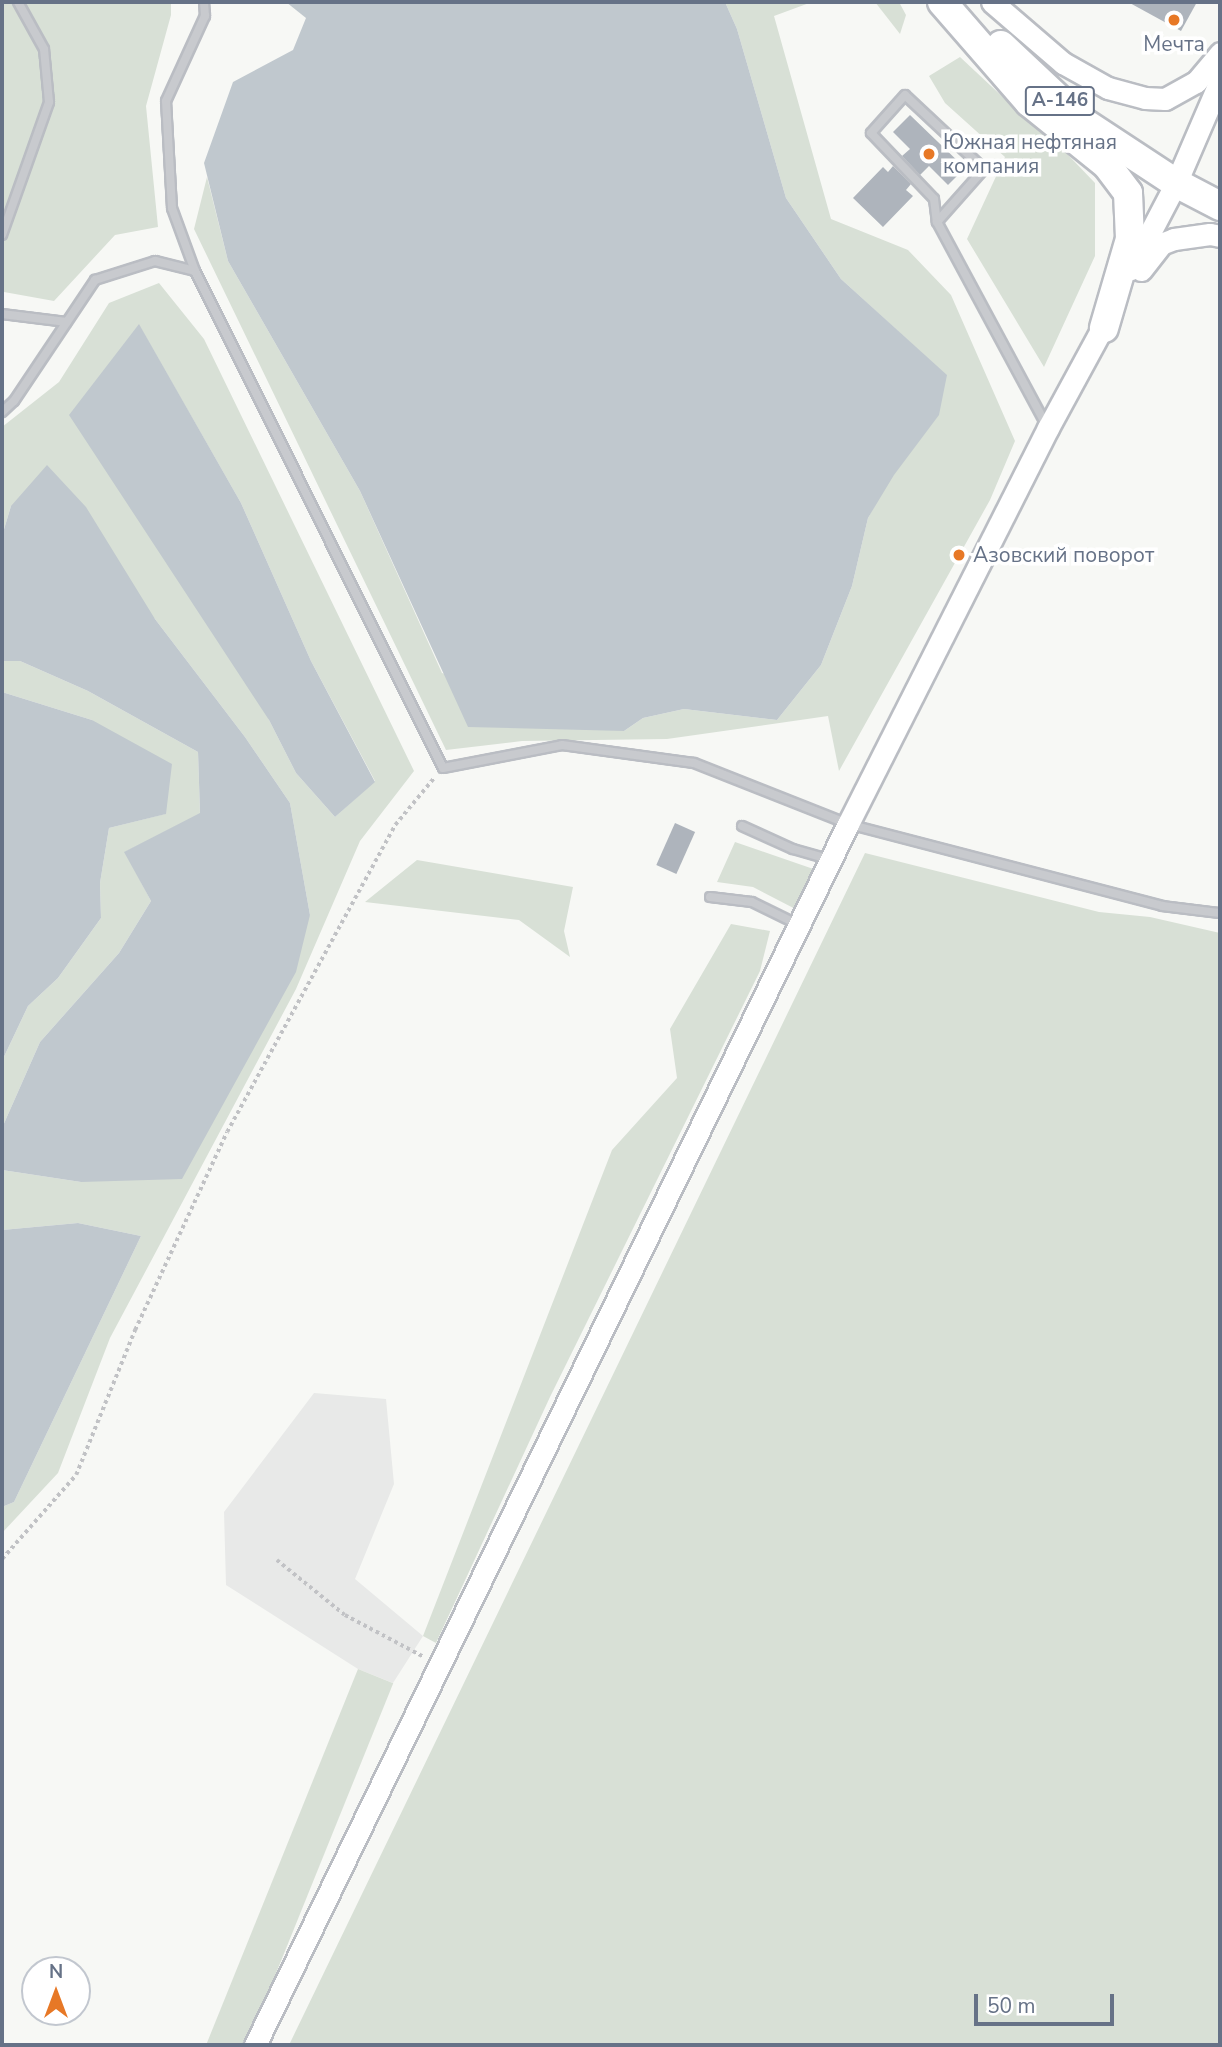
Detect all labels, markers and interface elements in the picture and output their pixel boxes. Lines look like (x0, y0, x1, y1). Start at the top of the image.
marker: Мечта (1166, 12, 1182, 28)
place label: Мечта (1143, 31, 1205, 57)
road number: А-146 (1023, 86, 1097, 116)
place label: Южная нефтяная компания (943, 129, 1117, 179)
marker: Южная нефтяная компания (921, 146, 937, 162)
place label: Азовский поворот (973, 542, 1154, 568)
marker: Азовский поворот (951, 547, 967, 563)
north arrow (21, 1956, 91, 2026)
text: N (49, 1959, 63, 1985)
scale bar (977, 1980, 1117, 2024)
text: 50 m (987, 1992, 1036, 2020)

